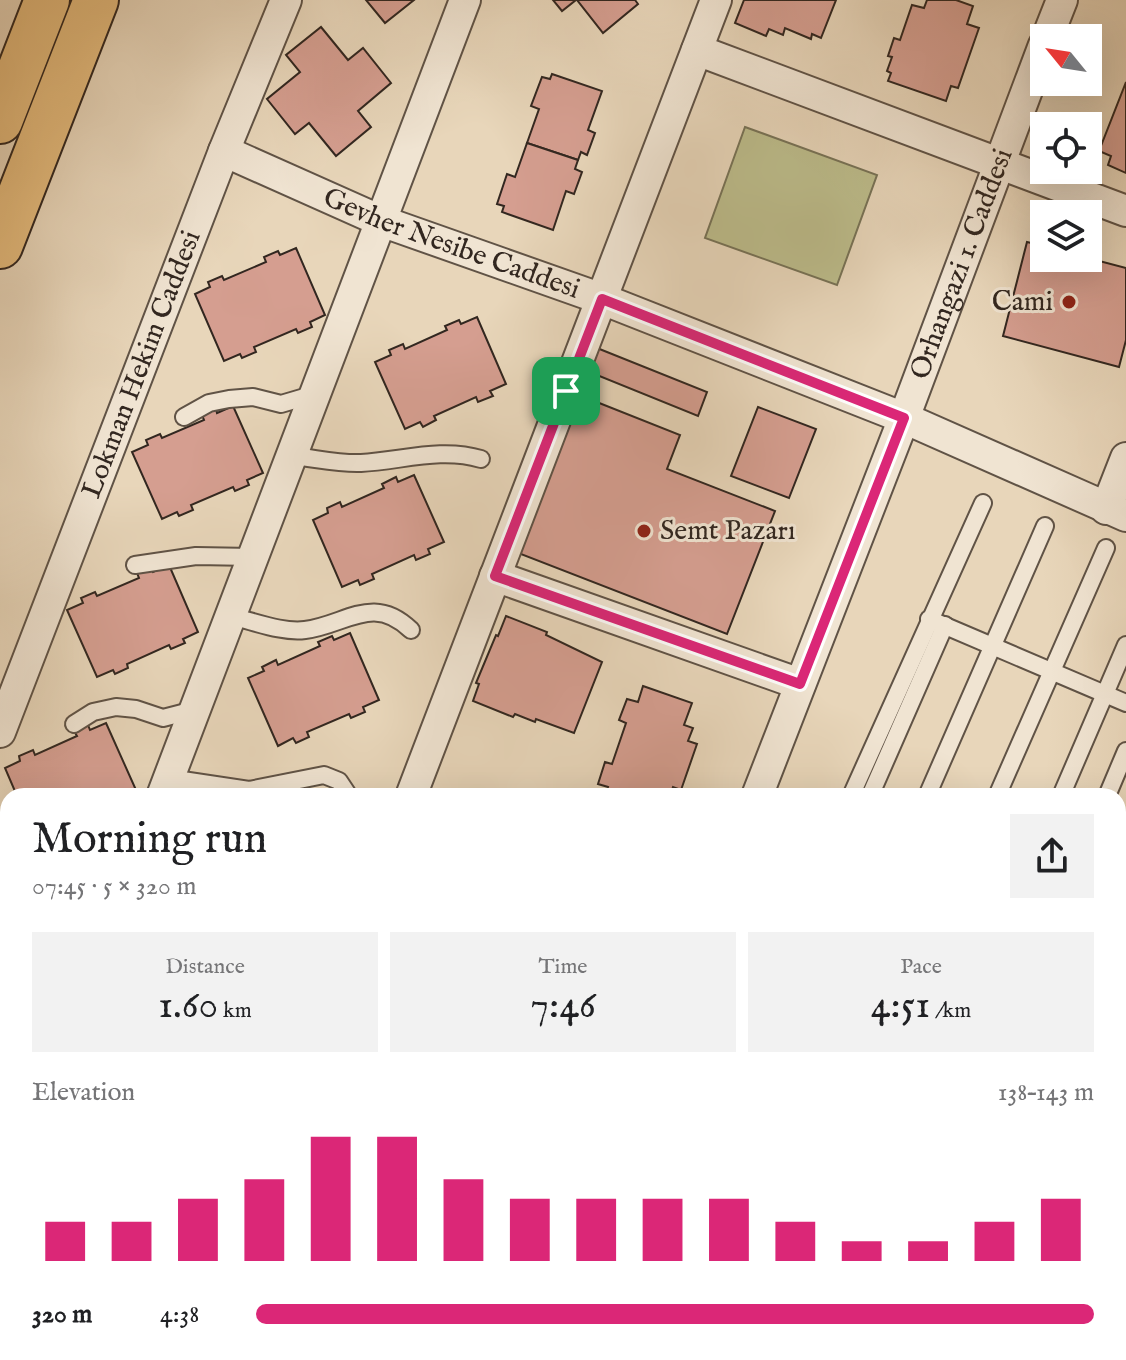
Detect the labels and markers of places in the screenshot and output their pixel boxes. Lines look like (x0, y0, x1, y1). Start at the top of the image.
place label: Cami (992, 285, 1053, 320)
marker: Cami (1060, 293, 1078, 311)
pin (532, 357, 600, 425)
place label: Semt Pazarı (660, 514, 795, 549)
marker: Semt Pazarı (635, 522, 653, 540)

